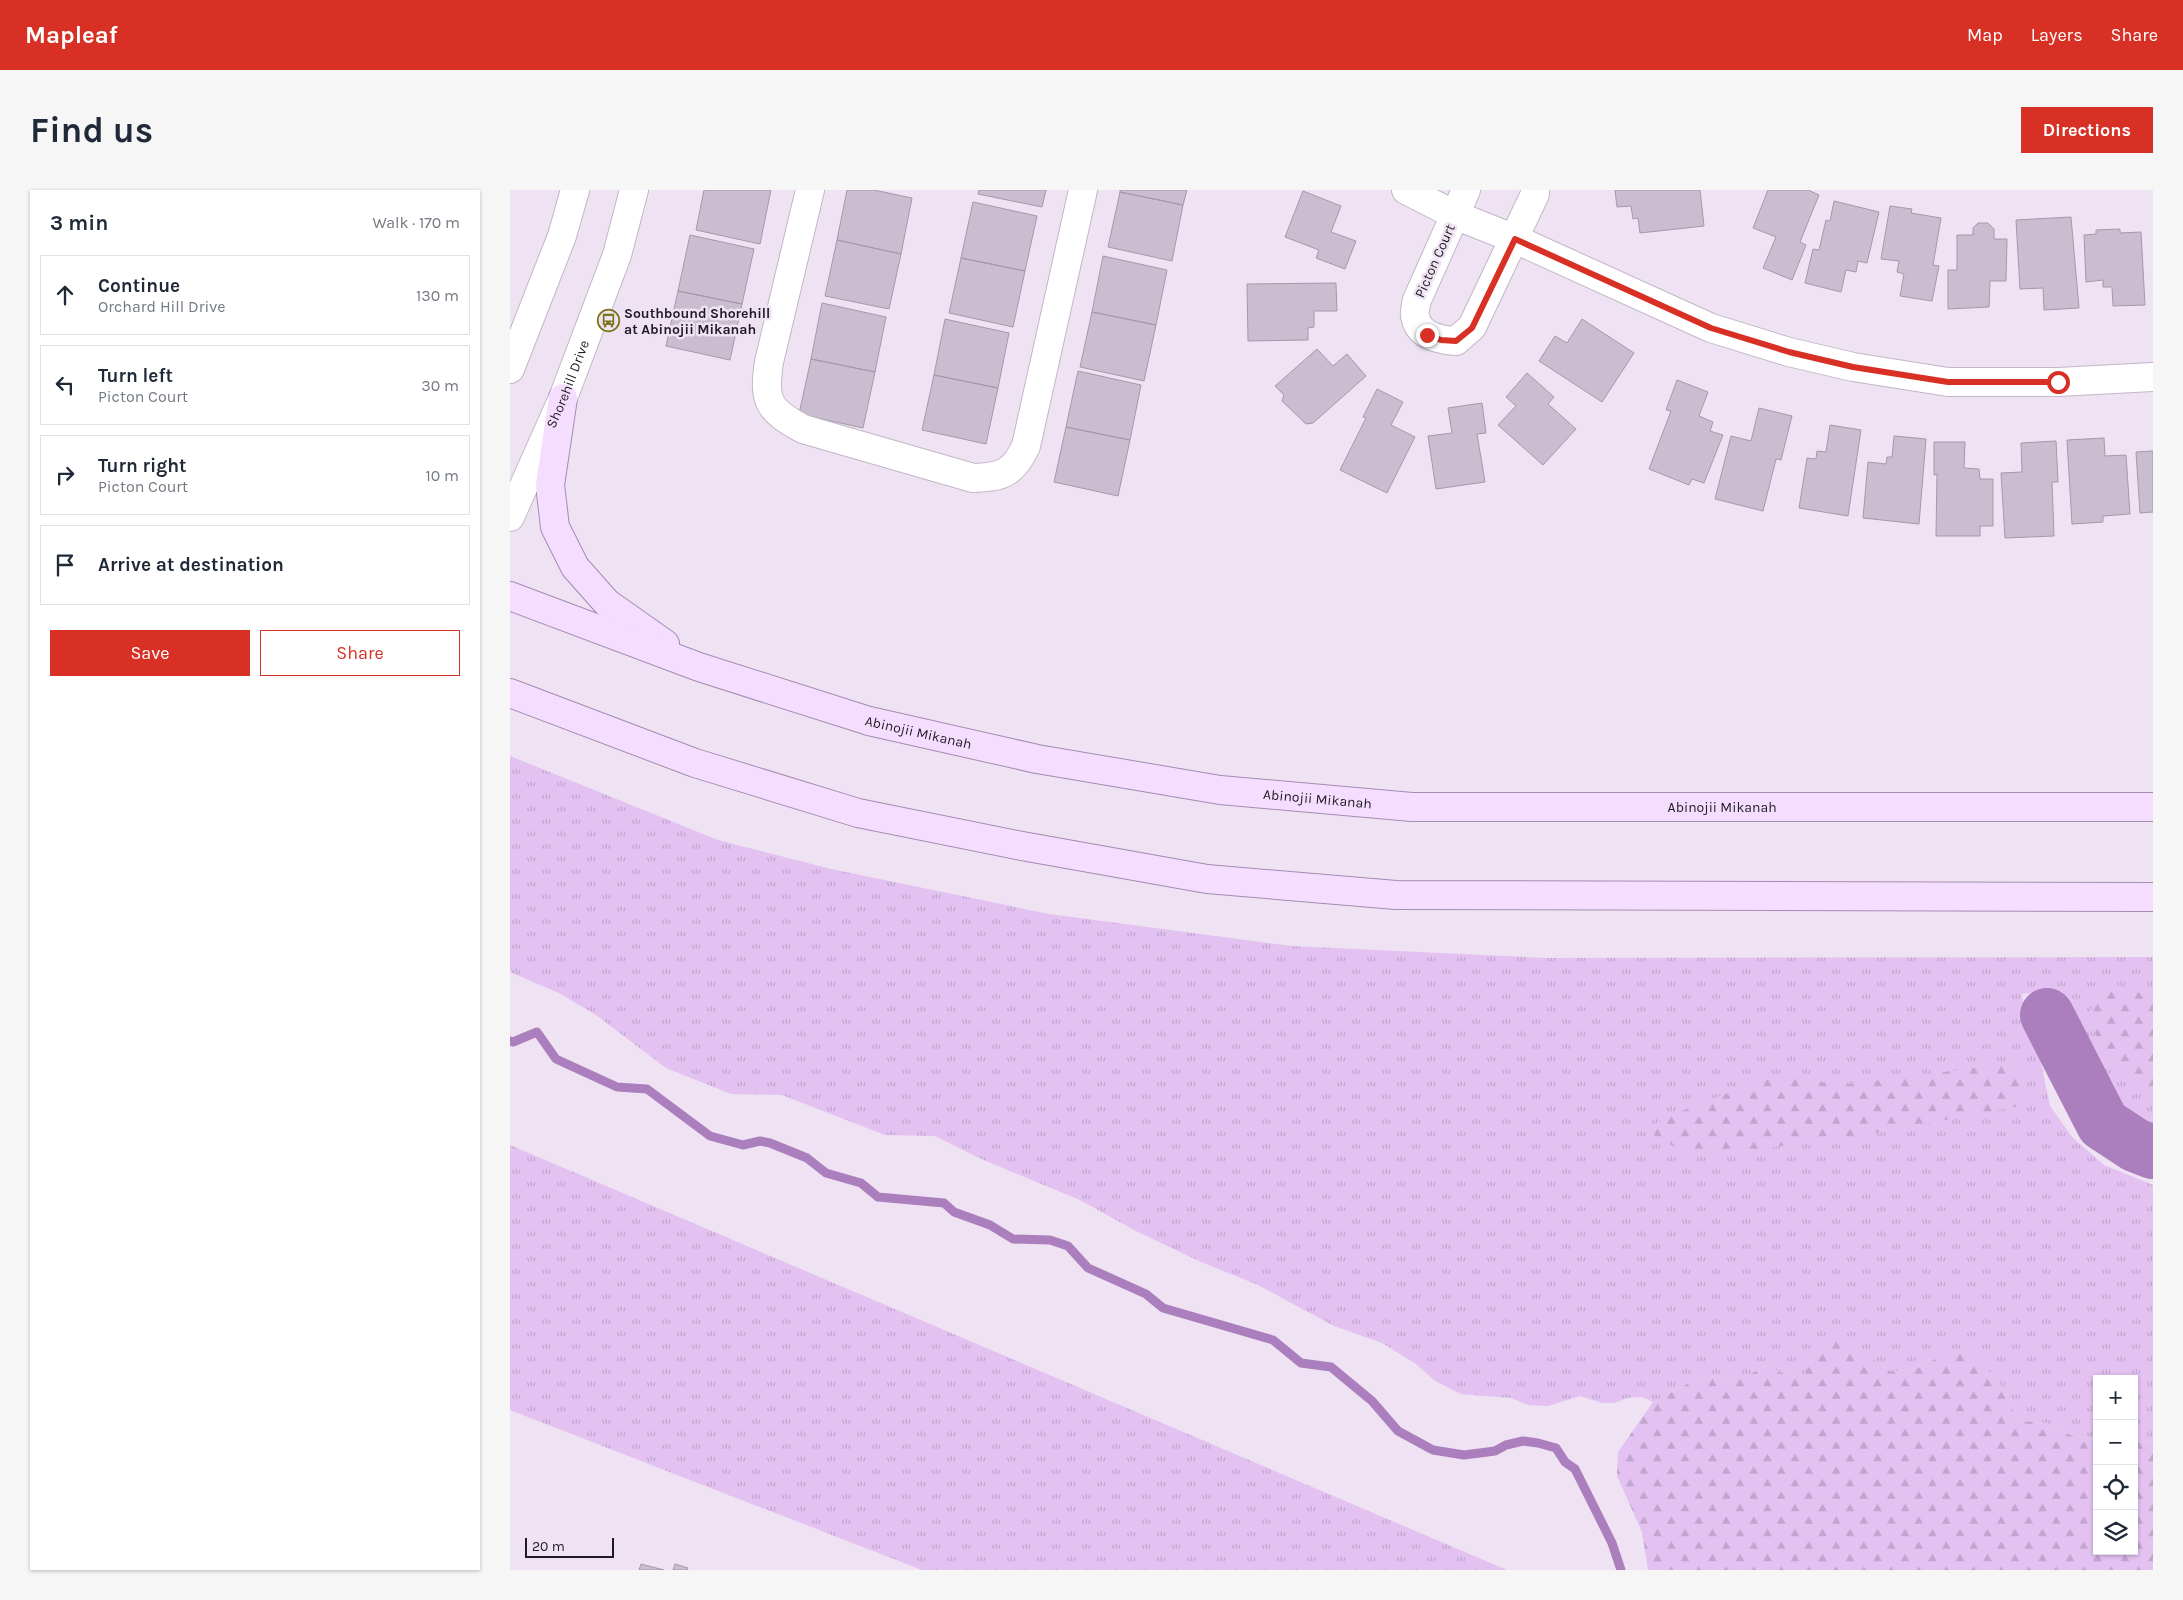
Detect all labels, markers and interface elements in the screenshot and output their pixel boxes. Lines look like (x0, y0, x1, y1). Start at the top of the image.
text: Mapleaf (25, 21, 118, 49)
text: Map (1967, 24, 2003, 46)
text: Layers (2031, 24, 2083, 46)
text: Share (2111, 24, 2158, 46)
button: Directions (2021, 107, 2153, 153)
text: Find us (30, 110, 153, 151)
text: 3 min (50, 211, 108, 235)
text: Walk · 170 m (372, 213, 460, 232)
street label: Picton Court (1411, 222, 1459, 300)
text: Continue (98, 275, 180, 297)
icon: ahead (51, 281, 79, 309)
text: 130 m (416, 286, 459, 305)
text: Orchard Hill Drive (98, 297, 226, 316)
place label: Southbound Shorehill at Abinojii Mikanah (624, 305, 770, 338)
bus stop icon: Southbound Shorehill at Abinojii Mikanah (596, 309, 620, 333)
route end (1416, 324, 1439, 347)
street label: Shorehill Drive (542, 338, 593, 431)
text: Turn left (98, 365, 173, 387)
icon: left (51, 371, 79, 399)
route start (2047, 371, 2070, 394)
text: 30 m (421, 376, 459, 395)
text: Picton Court (98, 387, 188, 406)
text: Turn right (98, 455, 187, 477)
icon: right (51, 461, 79, 489)
text: 10 m (425, 466, 459, 485)
text: Picton Court (98, 477, 188, 496)
icon: arrive (51, 551, 79, 579)
text: Arrive at destination (98, 554, 284, 576)
button: Save (50, 630, 250, 676)
button: Share (260, 630, 460, 676)
street label: Abinojii Mikanah (863, 712, 974, 753)
street label: Abinojii Mikanah (1262, 785, 1373, 812)
street label: Abinojii Mikanah (1668, 799, 1777, 816)
map controls (2093, 1375, 2138, 1555)
button: + (2093, 1375, 2138, 1420)
button: − (2093, 1420, 2138, 1465)
button: locate (2093, 1465, 2138, 1510)
button: layers (2093, 1510, 2138, 1555)
scale bar (525, 1535, 614, 1558)
text: 20 m (532, 1538, 565, 1555)

